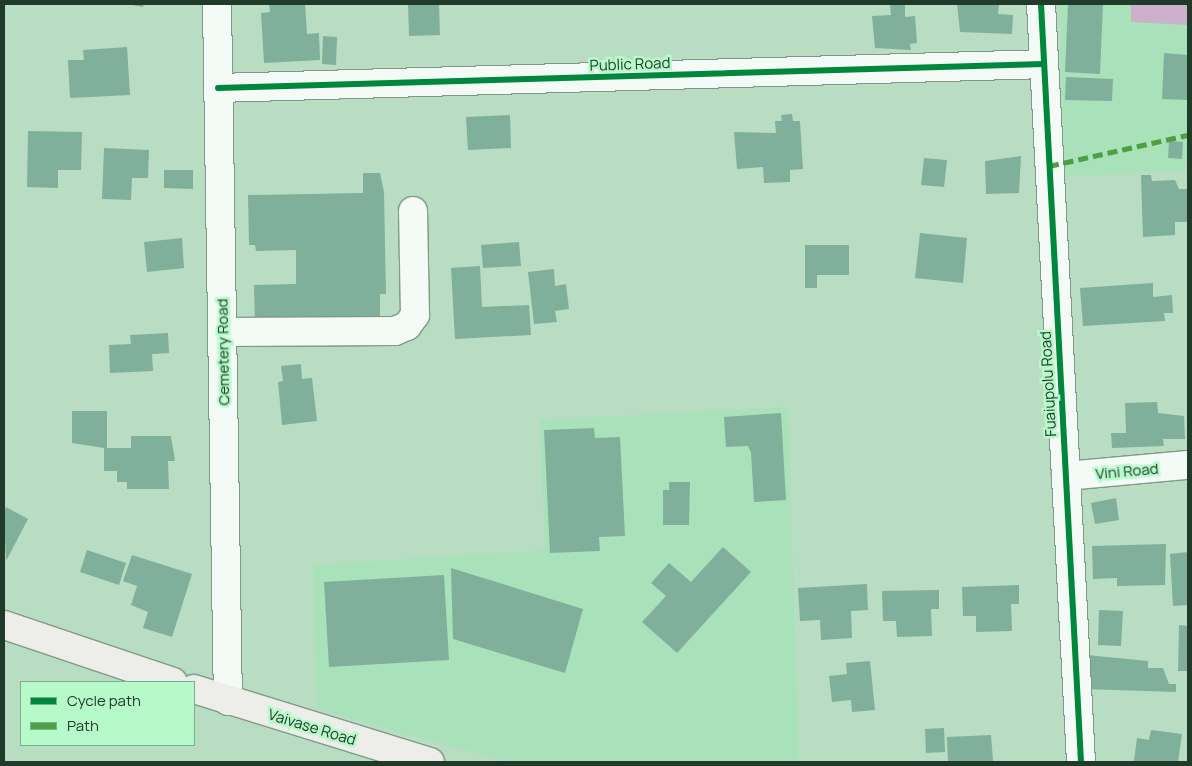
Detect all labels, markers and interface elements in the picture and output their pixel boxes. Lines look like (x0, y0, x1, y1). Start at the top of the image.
street label: Public Road (589, 54, 671, 74)
street label: Cemetery Road (213, 298, 233, 406)
street label: Fuaiupolu Road (1036, 331, 1060, 437)
street label: Vini Road (1095, 459, 1159, 483)
legend (20, 681, 195, 746)
text: Cycle path (67, 690, 141, 711)
street label: Vaivase Road (266, 705, 358, 749)
text: Path (67, 715, 99, 736)

